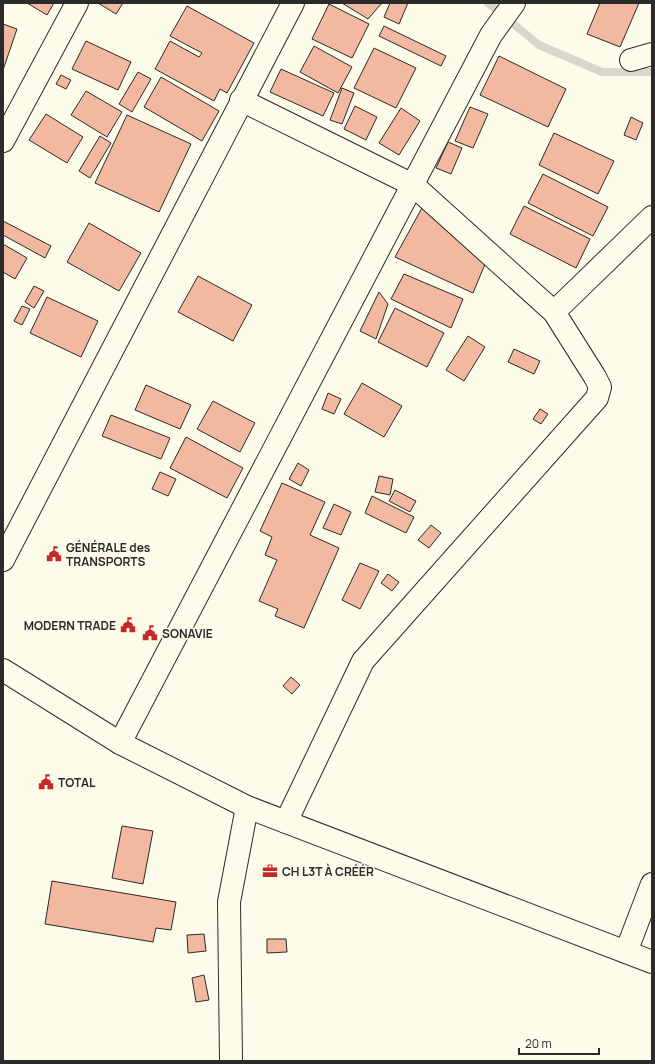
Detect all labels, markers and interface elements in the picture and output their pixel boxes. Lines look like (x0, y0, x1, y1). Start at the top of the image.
place label: GÉNÉRALE des TRANSPORTS (66, 539, 151, 570)
public building icon: GÉNÉRALE des TRANSPORTS (45, 545, 63, 563)
public building icon: MODERN TRADE (119, 616, 137, 634)
place label: MODERN TRADE (24, 617, 116, 634)
public building icon: SONAVIE (141, 624, 159, 642)
place label: SONAVIE (162, 625, 213, 642)
public building icon: TOTAL (37, 773, 55, 791)
place label: TOTAL (58, 774, 96, 791)
office icon: CH L3T À CRÉÉR (261, 862, 279, 880)
place label: CH L3T À CRÉÉR (282, 863, 374, 880)
scale bar (519, 1030, 599, 1056)
text: 20 m (525, 1035, 552, 1052)

